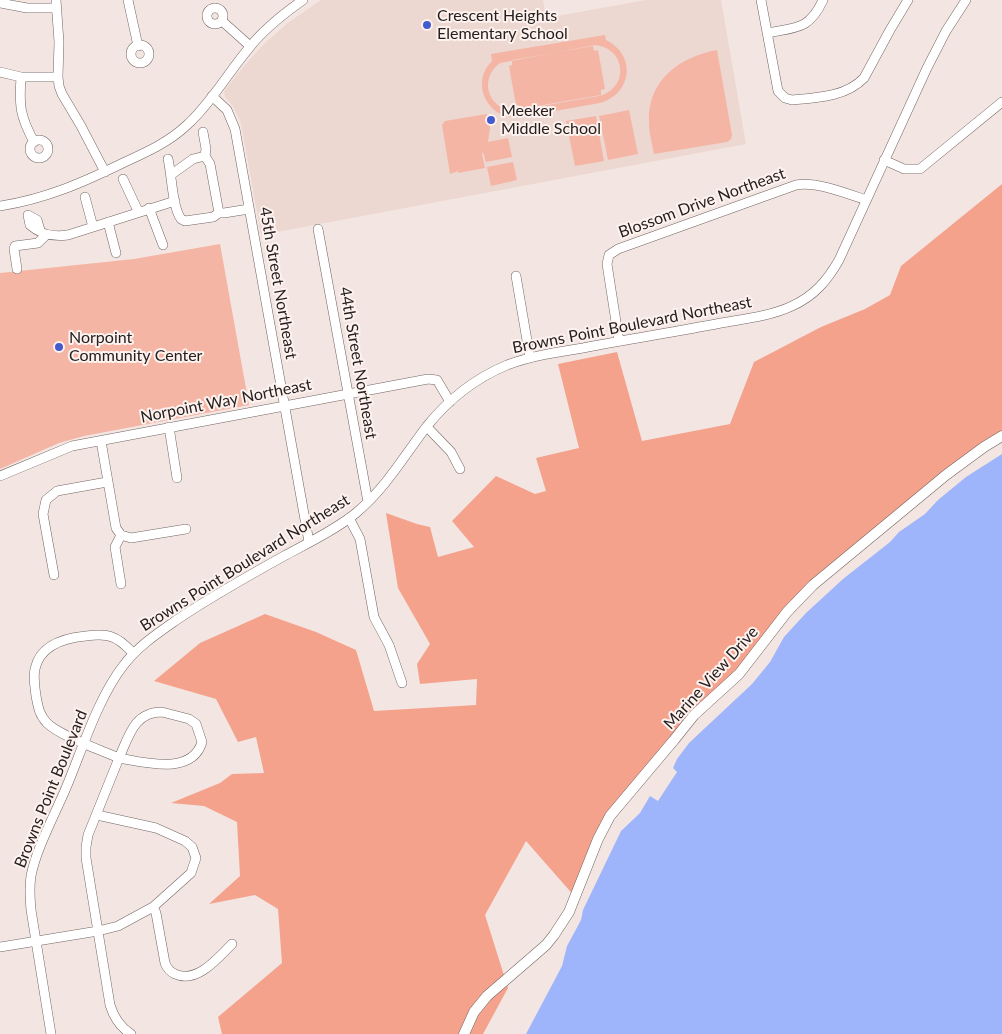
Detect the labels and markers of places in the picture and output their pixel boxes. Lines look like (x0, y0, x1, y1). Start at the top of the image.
place label: Crescent Heights Elementary School (437, 6, 568, 44)
marker: Crescent Heights Elementary School (421, 19, 433, 31)
place label: Meeker Middle School (501, 101, 601, 139)
marker: Meeker Middle School (485, 114, 497, 126)
place label: Norpoint Community Center (69, 328, 202, 366)
marker: Norpoint Community Center (53, 341, 65, 353)

